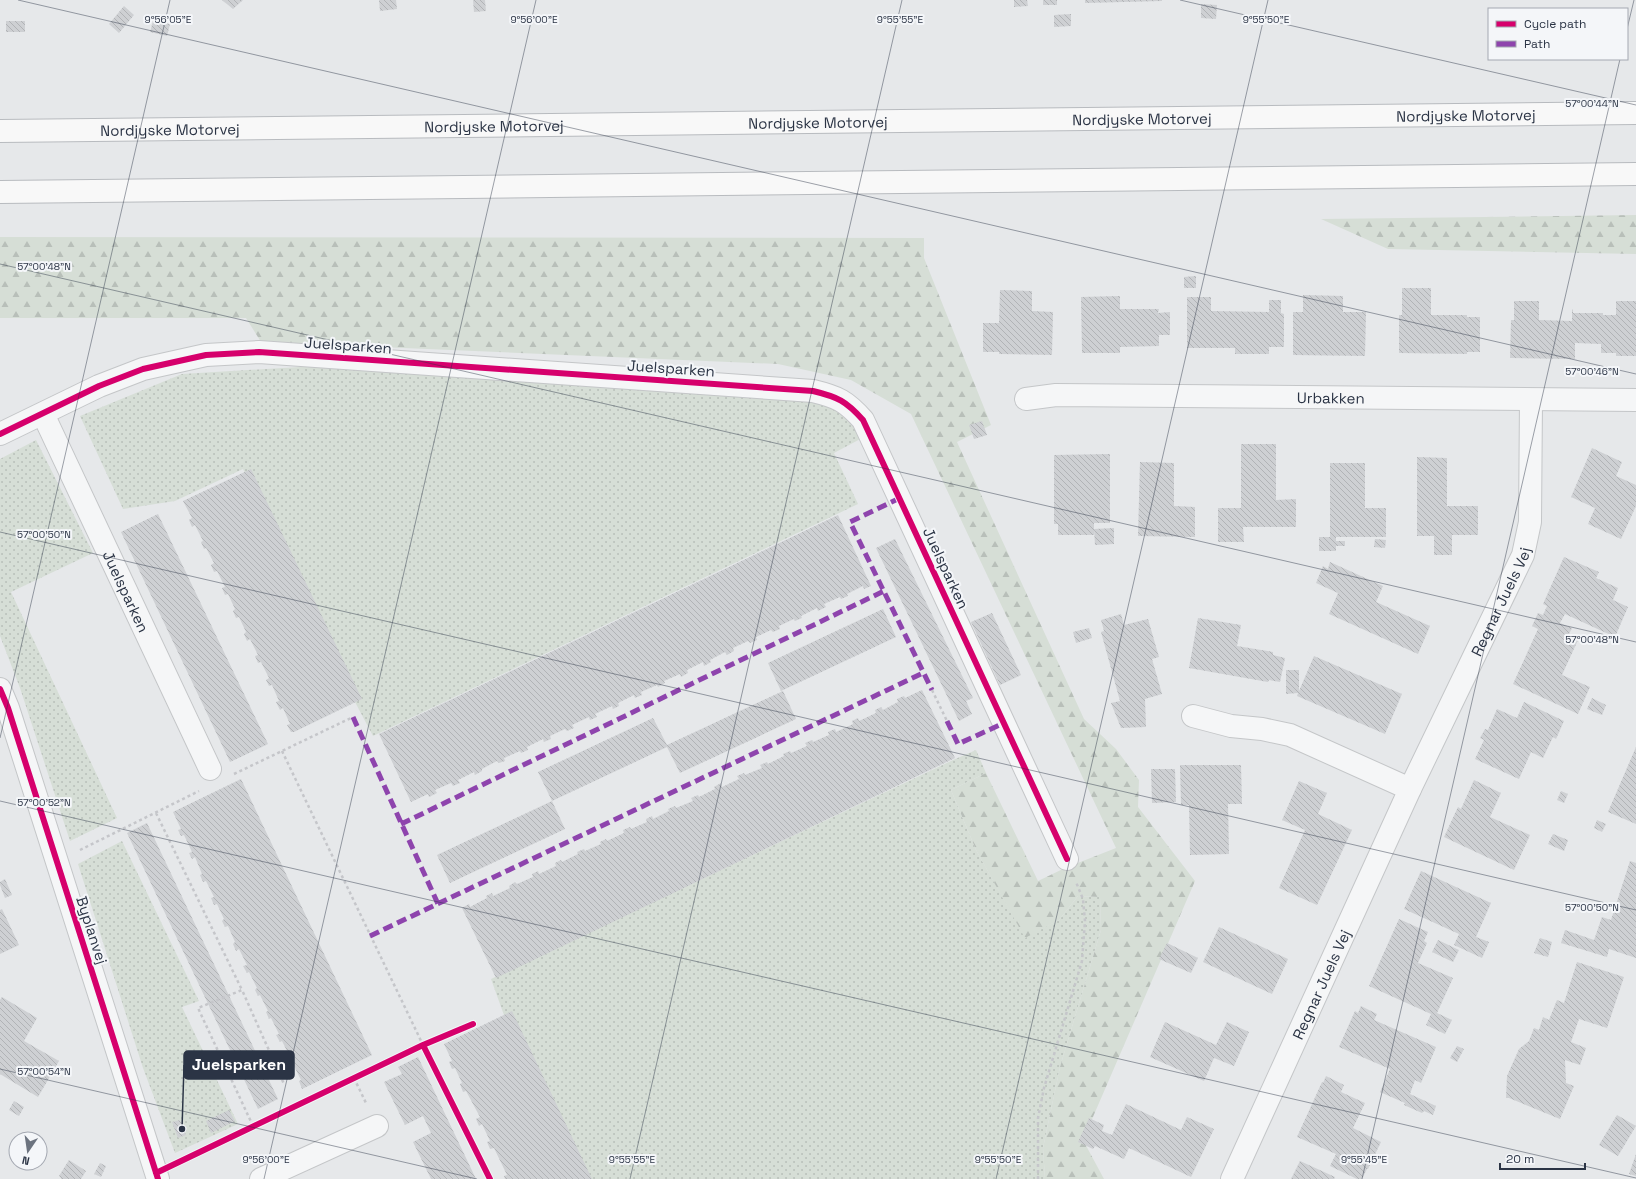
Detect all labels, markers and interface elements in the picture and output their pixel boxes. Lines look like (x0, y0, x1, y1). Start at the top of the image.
legend (1488, 8, 1628, 60)
text: 9°56'05"E (145, 13, 192, 26)
text: 9°56'00"E (510, 13, 558, 26)
text: 9°55'55"E (877, 13, 924, 26)
text: 9°55'50"E (1243, 13, 1290, 26)
text: Cycle path (1524, 16, 1586, 32)
text: Path (1524, 36, 1550, 52)
text: 57°00'44"N (1565, 97, 1619, 110)
street label: Nordjyske Motorvej (1396, 105, 1536, 125)
street label: Nordjyske Motorvej (1072, 108, 1212, 129)
street label: Nordjyske Motorvej (748, 112, 888, 132)
street label: Nordjyske Motorvej (424, 115, 564, 136)
street label: Nordjyske Motorvej (100, 119, 240, 139)
text: 57°00'48"N (17, 260, 71, 273)
street label: Juelsparken (304, 332, 392, 358)
street label: Juelsparken (627, 355, 715, 381)
text: 57°00'46"N (1565, 365, 1619, 378)
street label: Urbakken (1297, 388, 1365, 407)
street label: Juelsparken (919, 524, 973, 612)
text: 57°00'50"N (17, 528, 71, 541)
street label: Regnar Juels Vej (1466, 545, 1534, 659)
street label: Juelsparken (99, 548, 154, 635)
text: 57°00'48"N (1565, 633, 1619, 646)
text: 57°00'52"N (17, 796, 71, 809)
street label: Byplanvej (72, 894, 112, 966)
text: 57°00'50"N (1565, 901, 1619, 914)
street label: Regnar Juels Vej (1288, 926, 1354, 1042)
callout: Juelsparken (184, 1051, 294, 1079)
text: Juelsparken (192, 1054, 286, 1075)
text: 57°00'54"N (17, 1065, 71, 1078)
north arrow (8, 1131, 48, 1171)
scale bar (1500, 1145, 1585, 1171)
text: 20 m (1506, 1151, 1534, 1167)
text: N (21, 1153, 31, 1168)
text: 9°56'00"E (242, 1153, 290, 1166)
text: 9°55'55"E (609, 1153, 656, 1166)
text: 9°55'50"E (975, 1153, 1022, 1166)
text: 9°55'45"E (1341, 1153, 1387, 1166)

